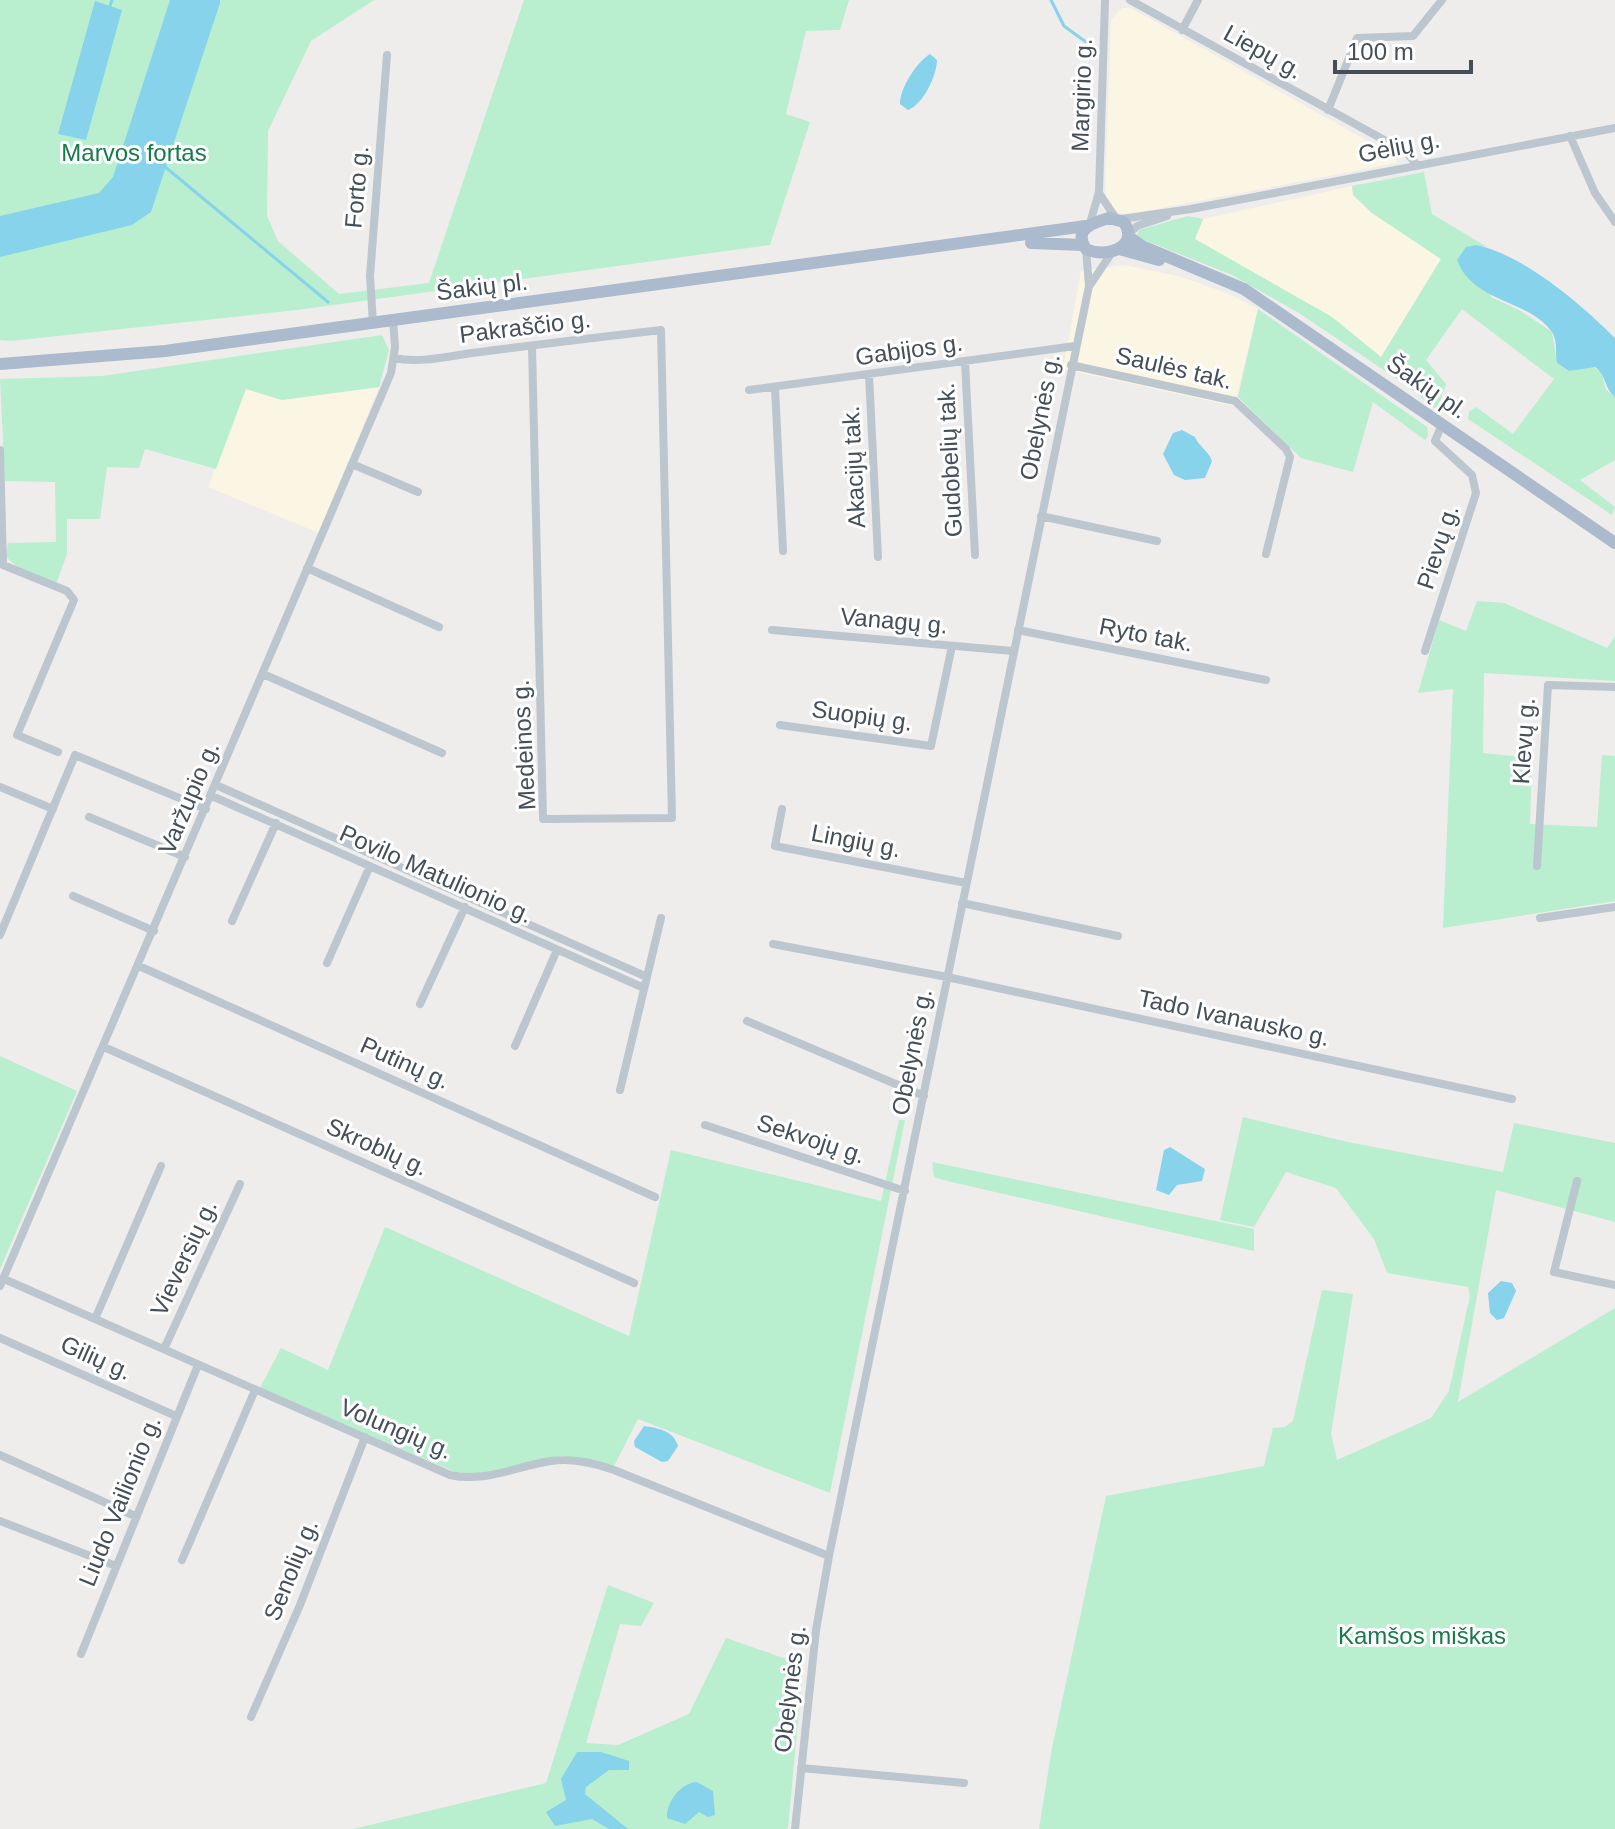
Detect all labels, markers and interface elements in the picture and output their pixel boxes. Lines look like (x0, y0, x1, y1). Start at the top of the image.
street label: Liepų g. (1219, 19, 1307, 84)
scale bar (1335, 24, 1471, 74)
street label: Margirio g. (1066, 38, 1097, 152)
text: 100 m (1347, 38, 1414, 65)
street label: Gėlių g. (1356, 125, 1442, 168)
park label: Marvos fortas (61, 139, 207, 166)
street label: Forto g. (339, 145, 374, 229)
street label: Šakių pl. (435, 267, 529, 306)
street label: Pakraščio g. (458, 305, 592, 348)
street label: Gabijos g. (854, 329, 964, 370)
street label: Saulės tak. (1113, 341, 1235, 394)
street label: Šakių pl. (1382, 349, 1473, 424)
street label: Obelynės g. (1014, 351, 1065, 482)
street label: Gudobelių tak. (932, 382, 967, 538)
street label: Akacijų tak. (837, 405, 870, 529)
street label: Pievų g. (1411, 501, 1464, 592)
street label: Vanagų g. (839, 602, 949, 639)
street label: Ryto tak. (1097, 612, 1195, 657)
street label: Medeinos g. (507, 679, 540, 811)
street label: Suopių g. (810, 695, 914, 736)
street label: Klevų g. (1507, 697, 1540, 785)
street label: Varžupio g. (153, 737, 224, 858)
street label: Povilo Matulionio g. (336, 819, 537, 928)
street label: Lingių g. (809, 819, 903, 862)
street label: Tado Ivanausko g. (1136, 984, 1332, 1051)
street label: Obelynės g. (886, 986, 937, 1117)
street label: Putinų g. (356, 1031, 454, 1094)
street label: Sekvojų g. (754, 1108, 869, 1169)
street label: Skroblų g. (322, 1112, 432, 1181)
street label: Vieversių g. (145, 1195, 222, 1320)
street label: Gilių g. (57, 1330, 136, 1385)
street label: Volungių g. (336, 1393, 456, 1464)
street label: Liudo Vailionio g. (73, 1412, 166, 1590)
street label: Senolių g. (258, 1515, 323, 1624)
park label: Kamšos miškas (1338, 1622, 1506, 1649)
street label: Obelynės g. (768, 1624, 811, 1754)

